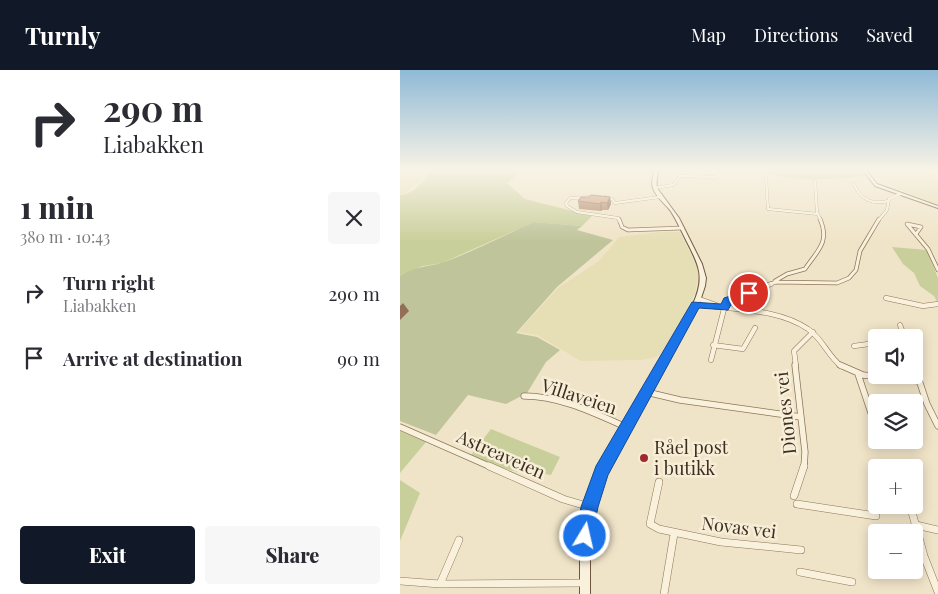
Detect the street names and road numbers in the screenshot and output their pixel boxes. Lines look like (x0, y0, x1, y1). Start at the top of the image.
street label: Diones vei (769, 371, 801, 456)
street label: Villaveien (537, 372, 620, 420)
street label: Astreaveien (453, 424, 550, 484)
street label: Novas vei (701, 511, 778, 543)

